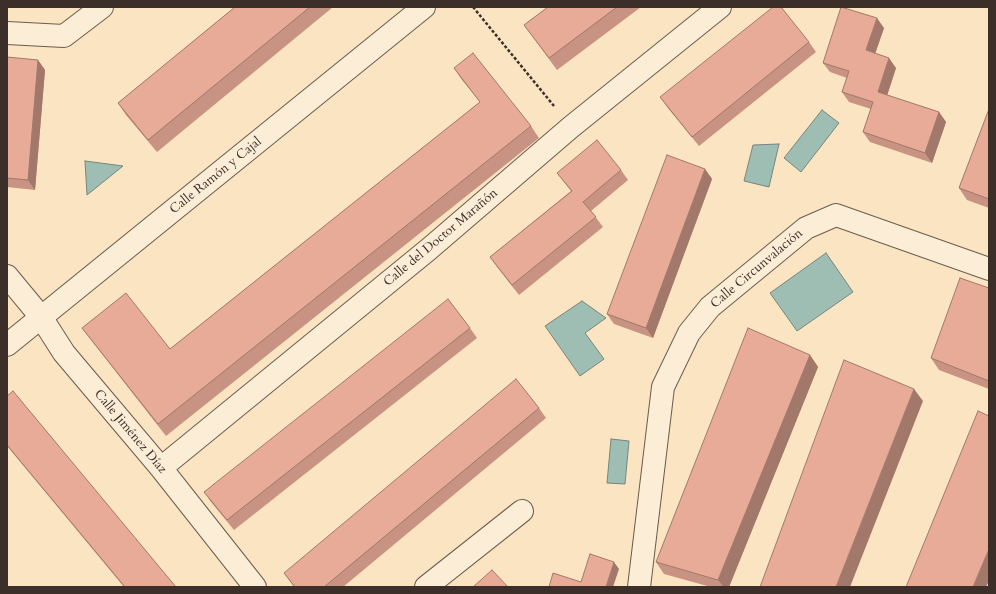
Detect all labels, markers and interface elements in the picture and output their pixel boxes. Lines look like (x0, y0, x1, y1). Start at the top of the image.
street label: Calle Ramón y Cajal (167, 134, 265, 218)
street label: Calle del Doctor Marañón (381, 186, 501, 290)
street label: Calle Circunvalación (708, 226, 806, 312)
street label: Calle Jiménez Díaz (90, 387, 170, 477)

